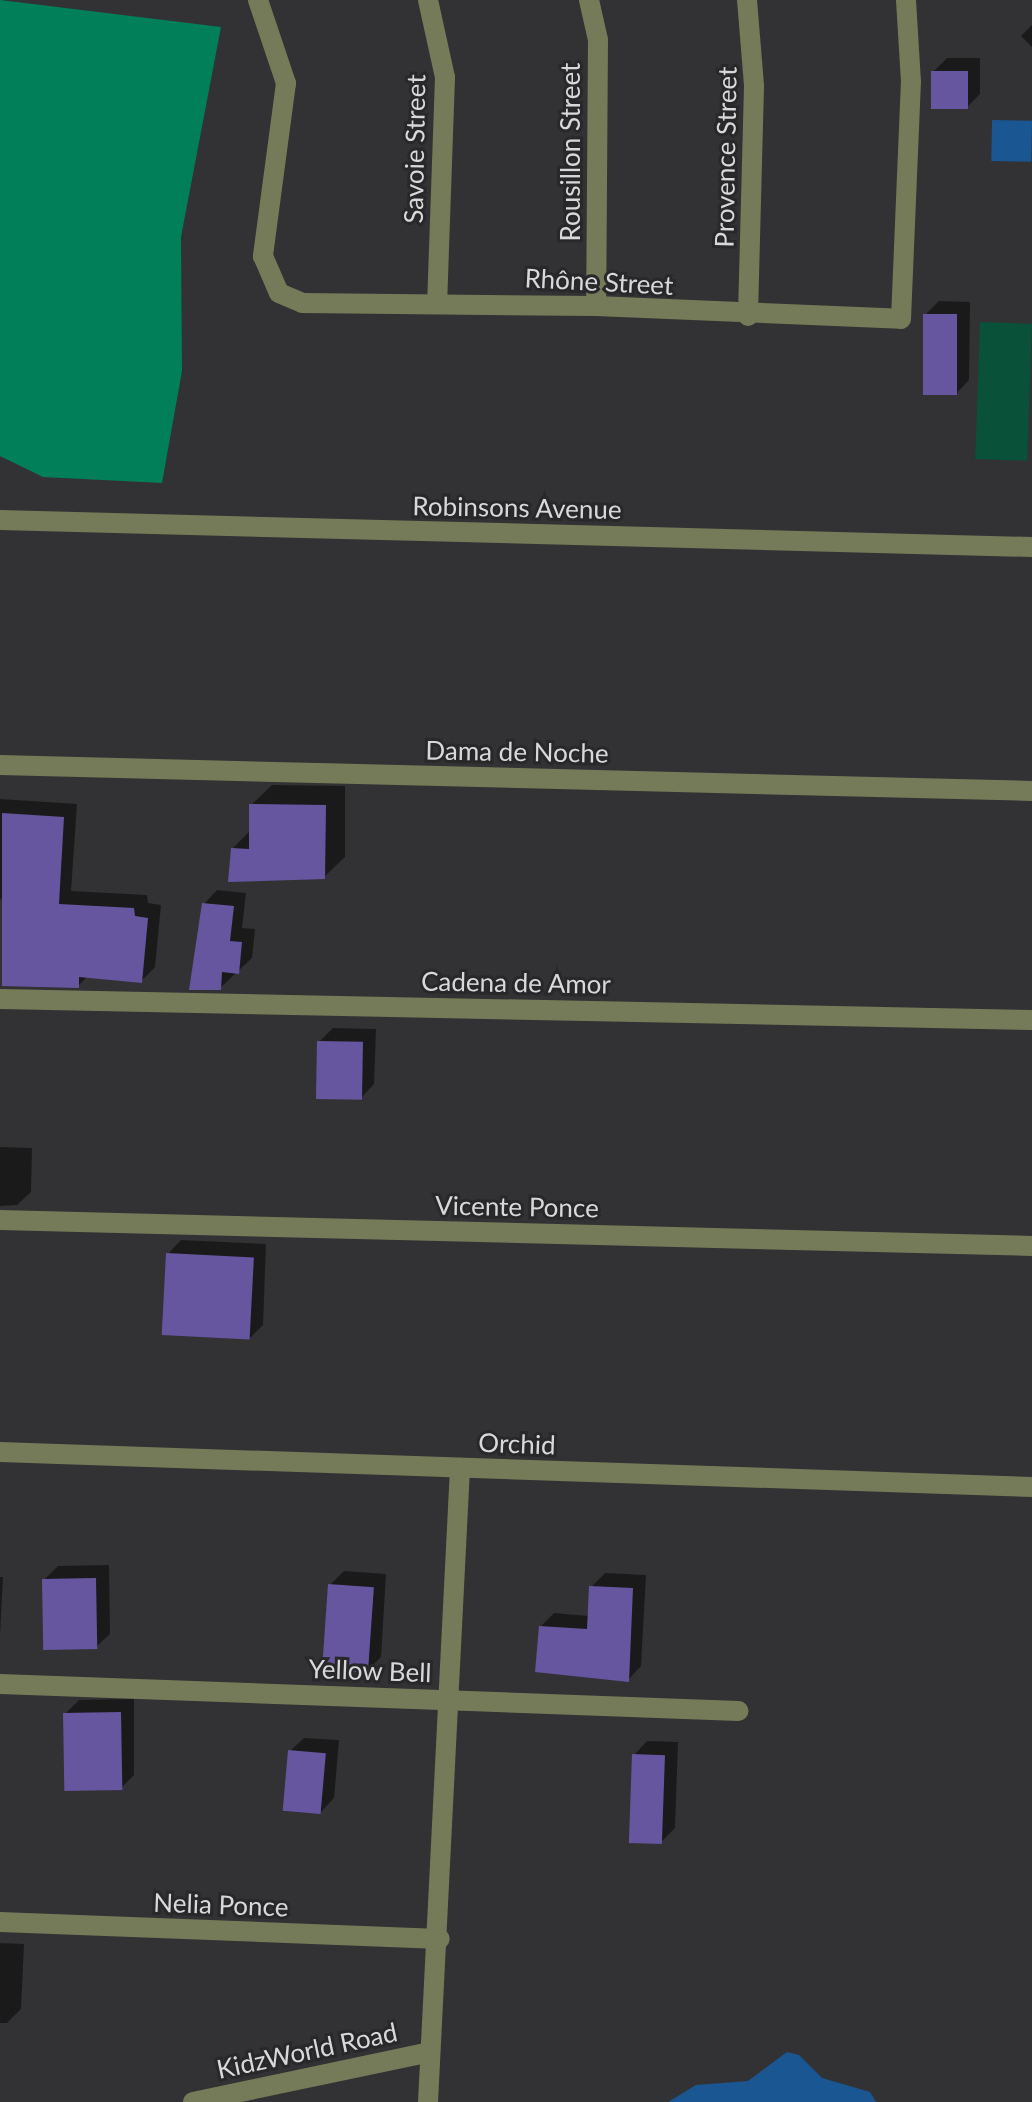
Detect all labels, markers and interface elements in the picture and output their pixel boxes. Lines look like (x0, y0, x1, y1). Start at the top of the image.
street label: Rousillon Street (555, 63, 587, 241)
street label: Provence Street (709, 66, 743, 248)
street label: Savoie Street (398, 74, 432, 224)
street label: Rhône Street (524, 263, 674, 301)
street label: Robinsons Avenue (412, 491, 622, 525)
street label: Dama de Noche (425, 735, 609, 769)
street label: Cadena de Amor (420, 966, 612, 1000)
street label: Vicente Ponce (435, 1190, 599, 1224)
street label: Orchid (478, 1427, 556, 1461)
street label: Yellow Bell (308, 1653, 432, 1689)
street label: Nelia Ponce (153, 1887, 289, 1923)
street label: KidzWorld Road (214, 2017, 400, 2085)

